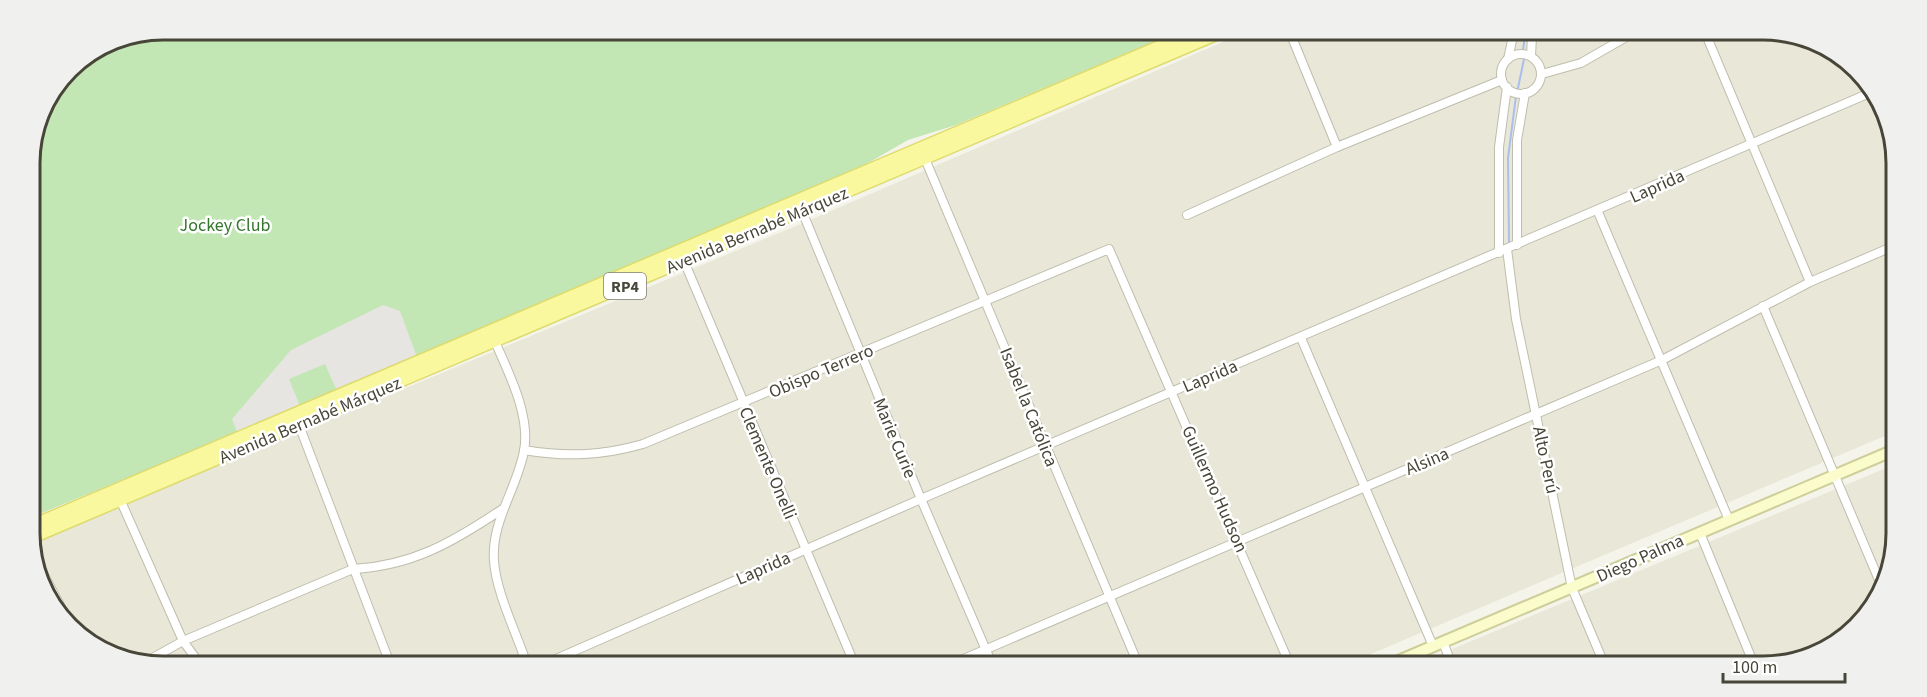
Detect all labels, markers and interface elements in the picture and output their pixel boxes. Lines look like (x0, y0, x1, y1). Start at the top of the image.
street label: Laprida (1626, 163, 1689, 210)
street label: Avenida Bernabé Márquez (662, 181, 852, 280)
park label: Jockey Club (180, 213, 270, 238)
road number: RP4 (604, 273, 646, 299)
street label: Obispo Terrero (765, 338, 877, 405)
street label: Isabel la Católica (993, 344, 1064, 471)
street label: Laprida (1179, 354, 1242, 399)
street label: Avenida Bernabé Márquez (215, 371, 405, 470)
street label: Marie Curie (866, 394, 923, 482)
street label: Clemente Onelli (733, 403, 803, 523)
street label: Guillermo Hudson (1175, 422, 1254, 557)
street label: Alto Perú (1526, 424, 1565, 496)
street label: Alsina (1401, 441, 1453, 482)
street label: Diego Palma (1592, 528, 1688, 589)
street label: Laprida (732, 545, 795, 592)
scale bar (1723, 646, 1844, 684)
text: 100 m (1732, 655, 1777, 680)

